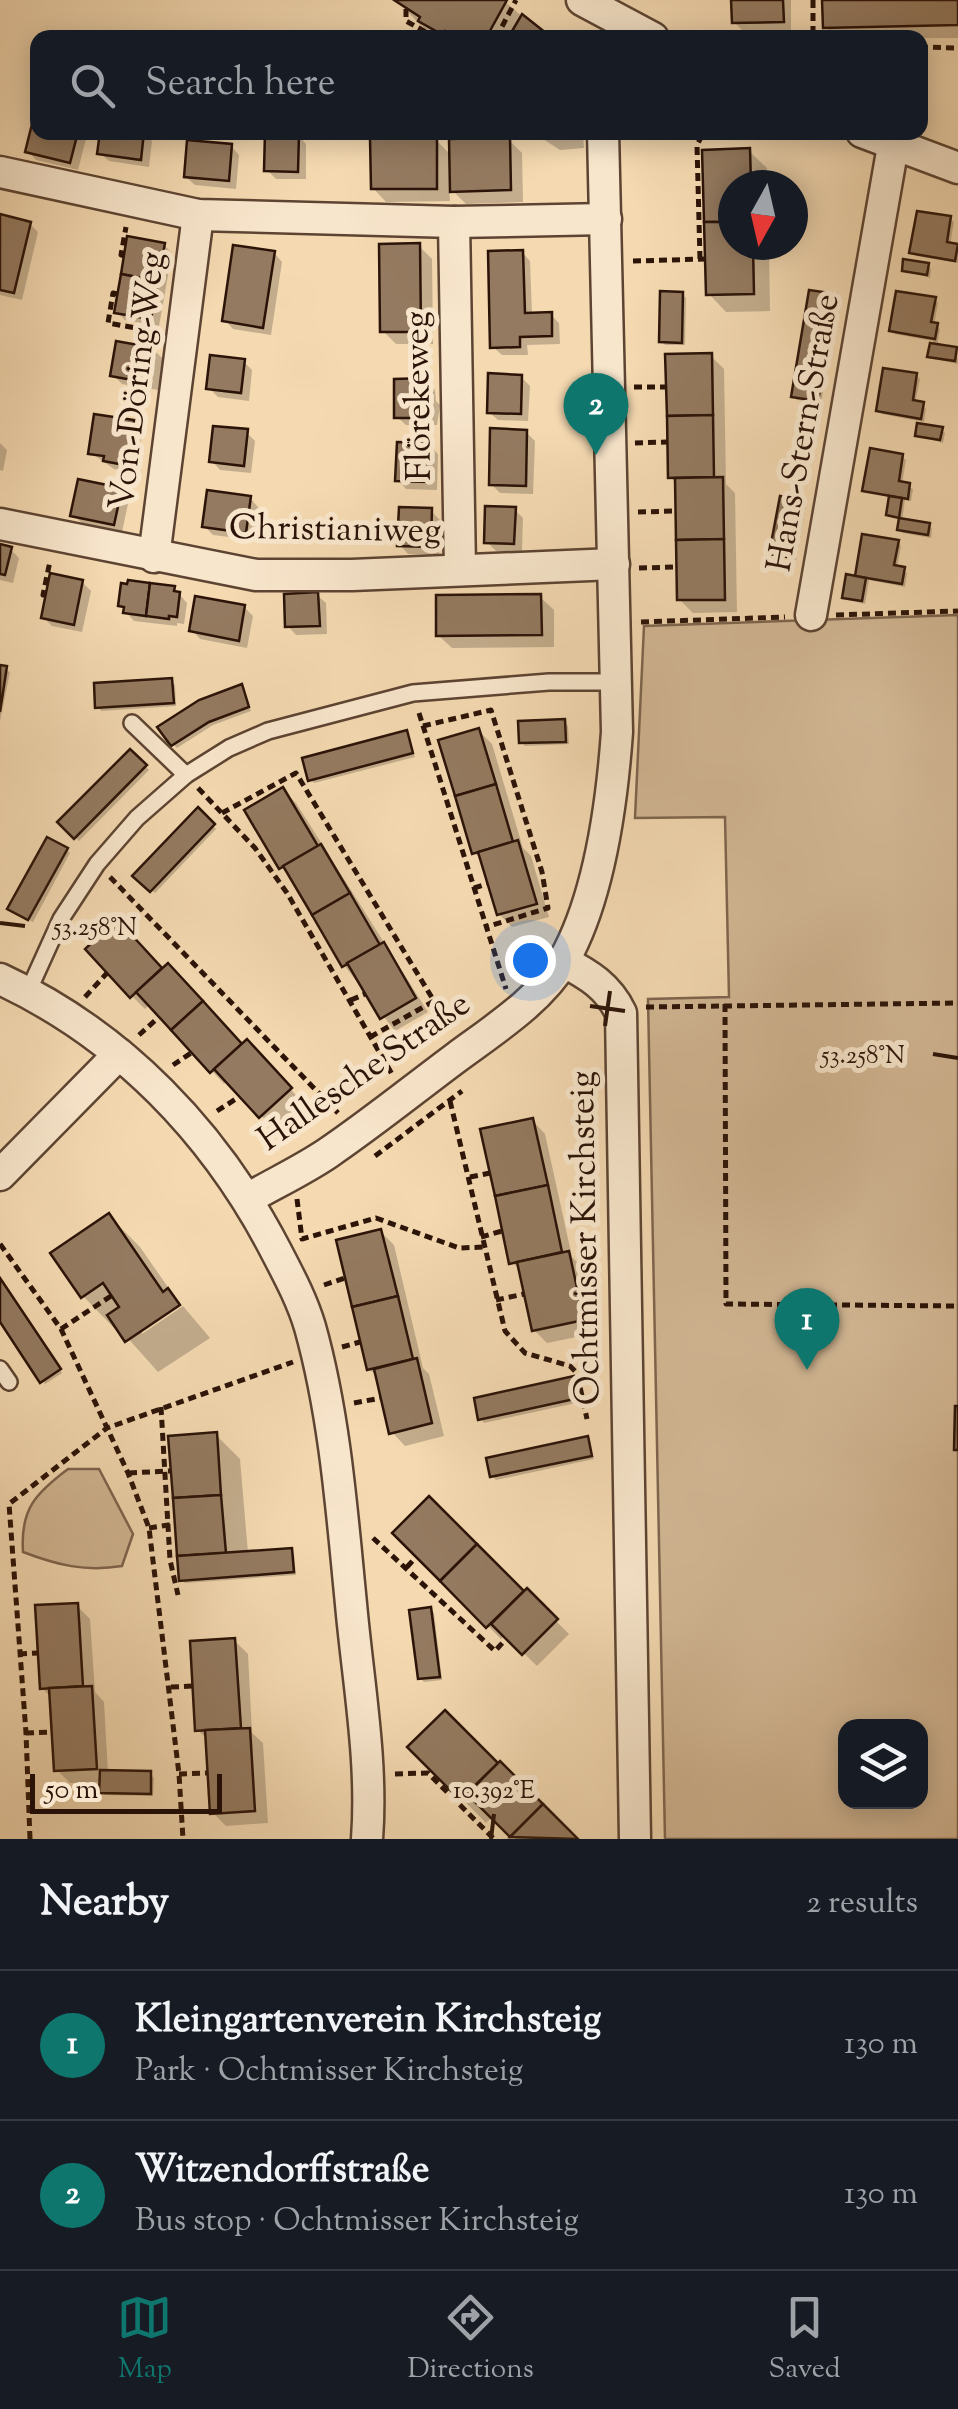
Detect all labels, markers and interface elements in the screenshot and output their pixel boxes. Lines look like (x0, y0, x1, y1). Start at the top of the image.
search box (30, 30, 928, 140)
icon: search (65, 58, 120, 113)
text: Search here (145, 58, 336, 112)
north arrow (718, 170, 808, 260)
street label: Von-Döring-Weg (98, 249, 180, 513)
street label: Hans-Stern-Straße (755, 290, 855, 576)
street label: Flörekeweg (393, 311, 447, 481)
pin: 2 (564, 372, 628, 455)
street label: Christianiweg (228, 504, 442, 558)
text: 53.258°N (51, 911, 137, 947)
your location (505, 935, 556, 986)
street label: Hallesche Straße (248, 981, 482, 1165)
text: 53.258°N (819, 1039, 905, 1075)
street label: Ochtmisser Kirchsteig (559, 1070, 615, 1406)
pin: 1 (774, 1288, 840, 1370)
map controls (838, 1719, 928, 1809)
button: layers (838, 1719, 928, 1809)
scale bar (30, 1769, 222, 1814)
text: 50 m (45, 1771, 99, 1811)
text: 10.392°E (453, 1774, 535, 1810)
text: Nearby (40, 1874, 169, 1934)
text: 2 results (806, 1881, 918, 1927)
text: Kleingartenverein Kirchsteig (135, 1995, 601, 2049)
text: 1 (67, 2022, 78, 2068)
text: 130 m (844, 2022, 918, 2068)
text: Park · Ochtmisser Kirchsteig (135, 2049, 523, 2095)
text: Witzendorffstraße (135, 2145, 429, 2199)
text: 2 (65, 2172, 80, 2218)
text: 130 m (844, 2172, 918, 2218)
text: Bus stop · Ochtmisser Kirchsteig (135, 2199, 579, 2245)
tab: Map (117, 2290, 172, 2390)
tab: Directions (407, 2290, 534, 2390)
tab: Saved (769, 2290, 841, 2390)

